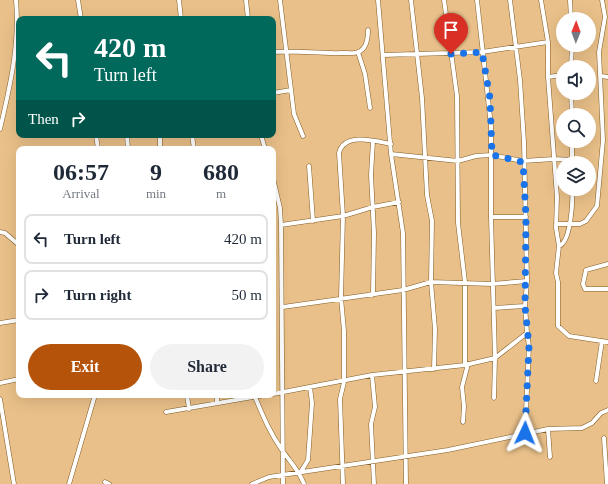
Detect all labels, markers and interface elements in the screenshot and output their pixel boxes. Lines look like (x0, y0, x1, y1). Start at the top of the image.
north arrow (556, 12, 596, 52)
map controls (556, 12, 596, 196)
pin (434, 13, 468, 54)
icon: arrive (440, 19, 462, 41)
icon: left (28, 32, 80, 84)
text: 420 m (94, 32, 166, 63)
button: sound (556, 60, 596, 100)
text: Turn left (94, 65, 157, 85)
icon: right (67, 108, 89, 130)
button: search (556, 108, 596, 148)
text: Then (28, 111, 59, 127)
button: layers (556, 156, 596, 196)
text: 06:57 (53, 159, 109, 185)
text: 9 (150, 159, 162, 185)
text: 680 (203, 159, 239, 185)
text: Arrival (62, 186, 100, 201)
text: min (146, 186, 166, 201)
text: m (216, 186, 226, 201)
icon: left (30, 228, 52, 250)
text: Turn left (64, 231, 121, 247)
text: 420 m (224, 231, 262, 247)
icon: right (30, 284, 52, 306)
text: Turn right (64, 287, 131, 303)
text: 50 m (232, 287, 262, 303)
button: Exit (28, 344, 142, 390)
button: Share (150, 344, 264, 390)
position arrow (504, 412, 546, 454)

